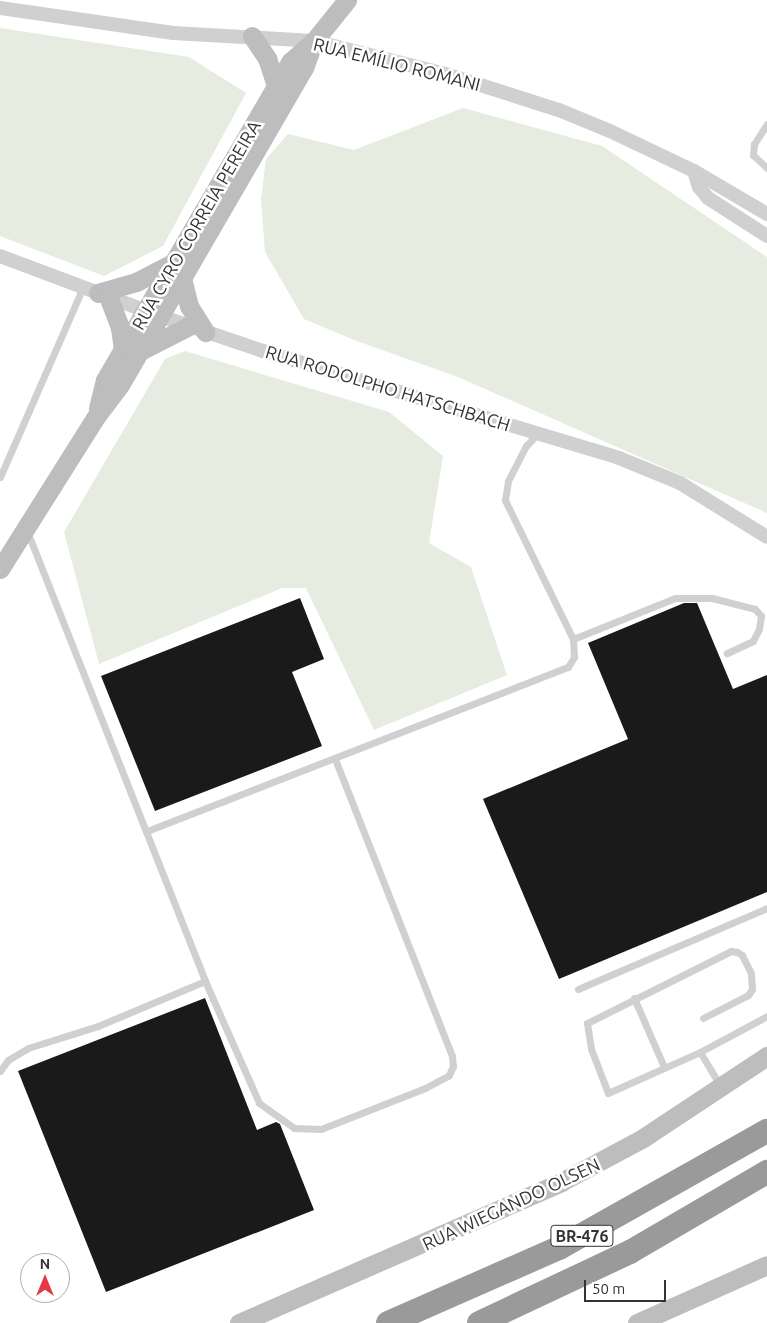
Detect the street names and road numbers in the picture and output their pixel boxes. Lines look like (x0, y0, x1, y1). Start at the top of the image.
street label: RUA EMÍLIO ROMANI (311, 33, 483, 95)
street label: RUA CYRO CORREIA PEREIRA (127, 116, 265, 334)
street label: RUA RODOLPHO HATSCHBACH (263, 340, 513, 436)
street label: RUA WIEGANDO OLSEN (419, 1153, 603, 1255)
road number: BR-476 (550, 1222, 614, 1250)

